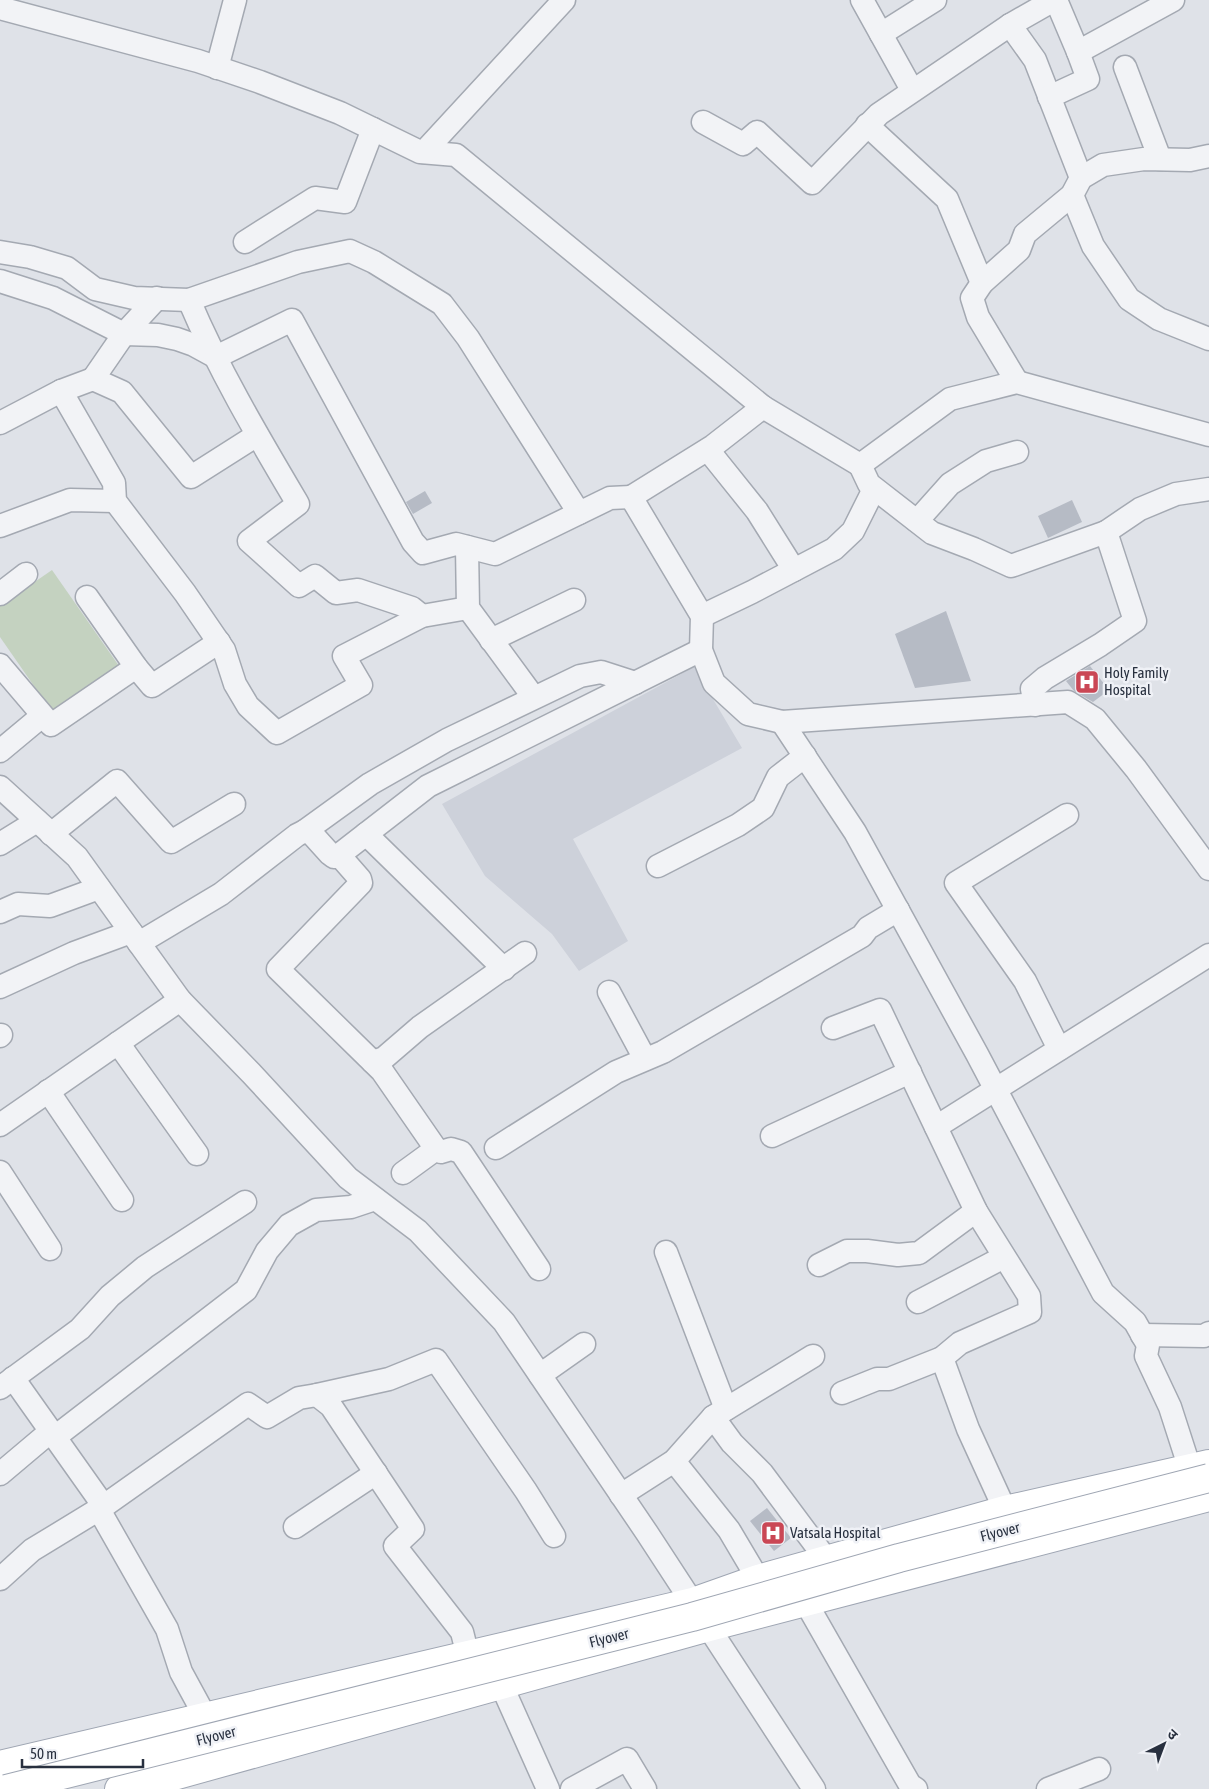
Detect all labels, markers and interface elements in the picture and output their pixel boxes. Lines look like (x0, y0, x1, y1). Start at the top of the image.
place label: Holy Family Hospital (1104, 664, 1169, 698)
hospital icon: Holy Family Hospital (1074, 669, 1100, 695)
street label: Flyover (978, 1518, 1022, 1545)
hospital icon: Vatsala Hospital (760, 1520, 786, 1546)
place label: Vatsala Hospital (790, 1524, 880, 1541)
street label: Flyover (587, 1624, 631, 1651)
north arrow (1139, 1719, 1189, 1769)
street label: Flyover (194, 1722, 238, 1749)
text: उ (1164, 1726, 1182, 1744)
scale bar (22, 1736, 144, 1768)
text: 50 m (30, 1745, 57, 1762)

